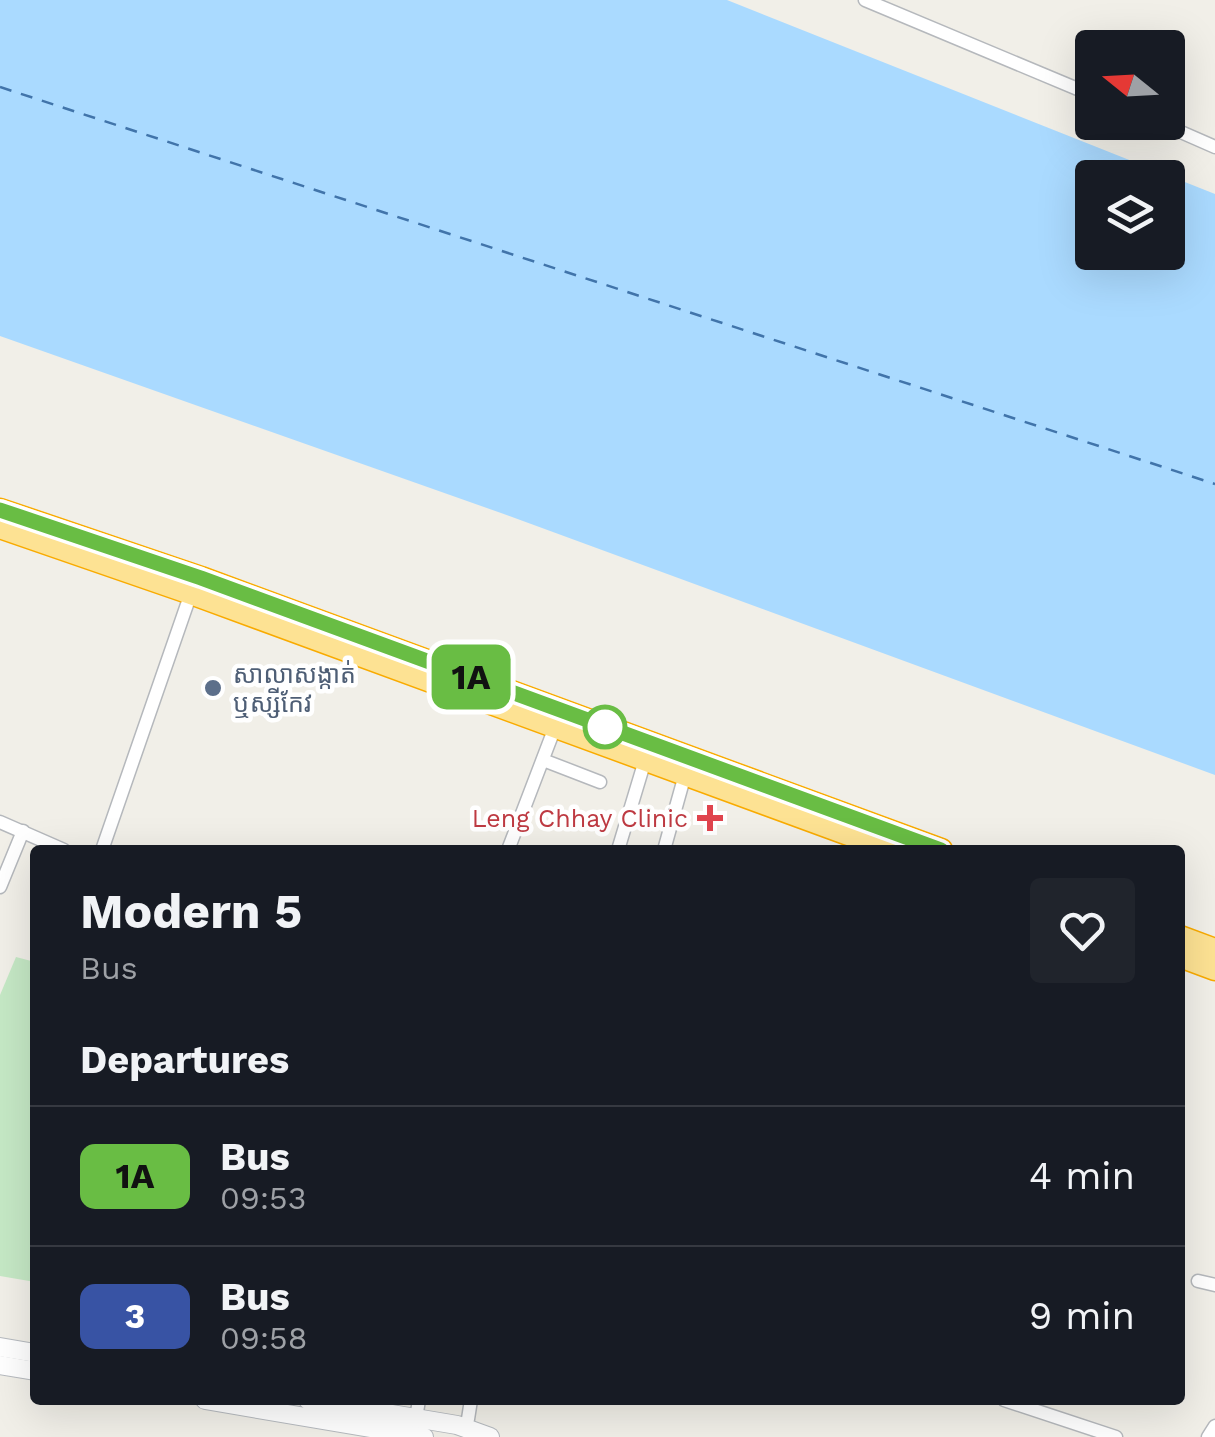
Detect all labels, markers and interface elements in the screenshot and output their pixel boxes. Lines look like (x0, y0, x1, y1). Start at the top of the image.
north arrow (1075, 30, 1185, 140)
map controls (1075, 30, 1185, 270)
button: layers (1075, 160, 1185, 270)
line badge: 1A (426, 644, 516, 710)
text: 1A (452, 656, 490, 698)
place label: សាលាសង្កាត់ ឬស្សីកែវ (233, 660, 356, 719)
marker: សាលាសង្កាត់ ឬស្សីកែវ (202, 677, 224, 699)
unlabelled marker (584, 706, 626, 748)
place label: Leng Chhay Clinic (472, 804, 688, 833)
marker: Leng Chhay Clinic (697, 805, 723, 831)
button: heart (1030, 878, 1135, 983)
text: Modern 5 (80, 883, 302, 940)
text: Bus (80, 949, 138, 987)
text: Departures (80, 1038, 289, 1082)
text: Bus (220, 1135, 290, 1179)
text: 4 min (1029, 1154, 1135, 1198)
text: 1A (116, 1155, 154, 1197)
text: 09:53 (220, 1179, 306, 1217)
text: Bus (220, 1275, 290, 1319)
text: 9 min (1029, 1294, 1135, 1338)
text: 3 (125, 1295, 145, 1337)
text: 09:58 (220, 1319, 307, 1357)

